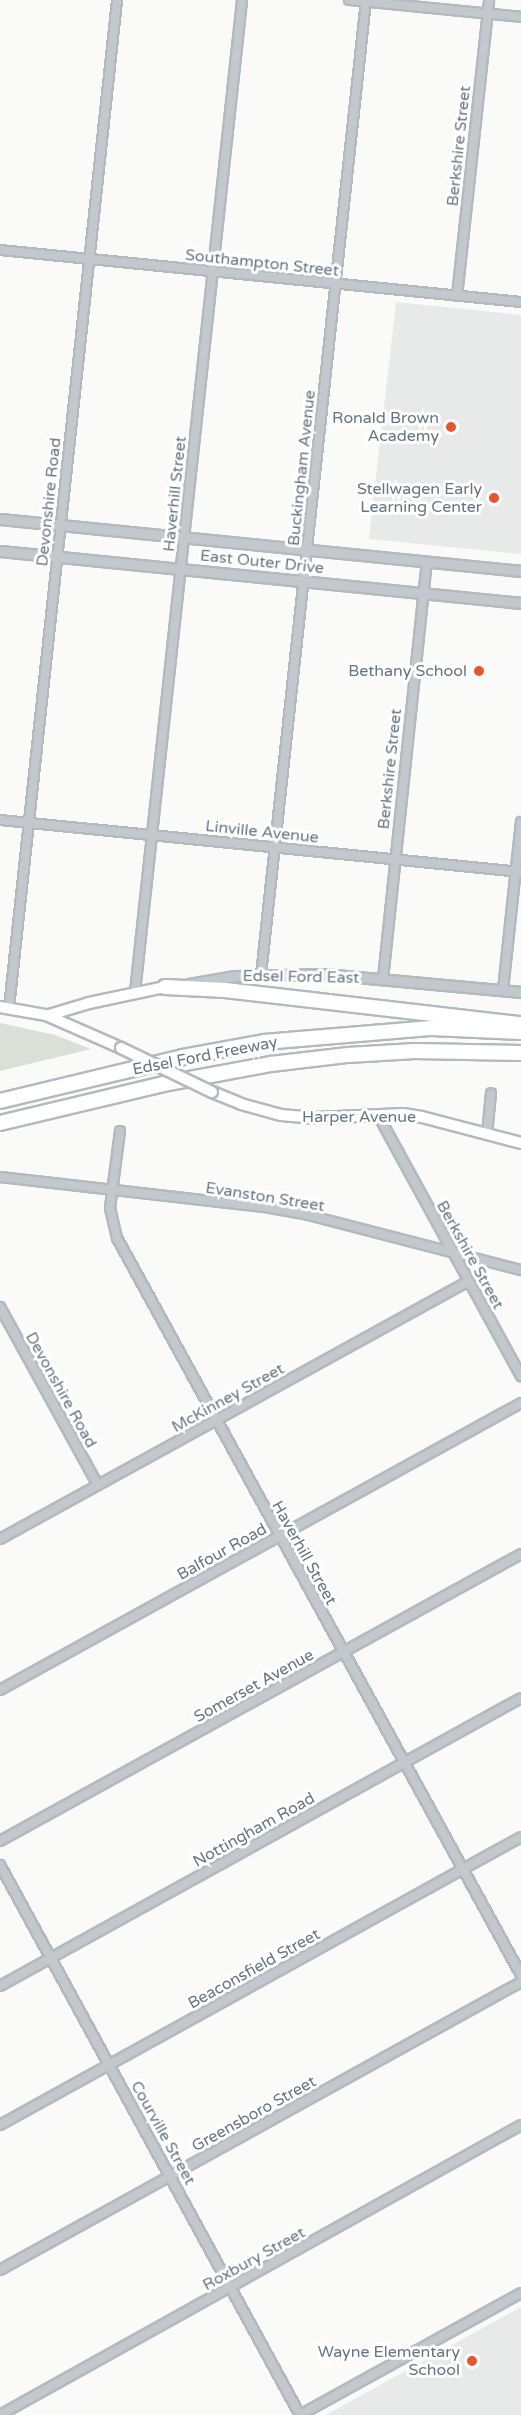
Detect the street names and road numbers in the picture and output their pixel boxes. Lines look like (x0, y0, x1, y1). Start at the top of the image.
street label: Berkshire Street (443, 85, 475, 207)
street label: Southampton Street (184, 245, 340, 281)
street label: Buckingham Avenue (284, 389, 320, 547)
street label: Haverhill Street (159, 435, 191, 553)
street label: Devonshire Road (33, 437, 65, 567)
street label: East Outer Drive (199, 546, 325, 578)
street label: Berkshire Street (374, 708, 406, 830)
street label: Linville Avenue (204, 817, 320, 847)
street label: Edsel Ford East (242, 966, 360, 988)
street label: Edsel Ford Freeway (131, 1033, 279, 1079)
street label: Harper Avenue (302, 1107, 416, 1127)
street label: Evanston Street (204, 1178, 326, 1216)
street label: Berkshire Street (432, 1197, 508, 1313)
street label: Devonshire Road (21, 1329, 101, 1451)
street label: McKinney Street (169, 1359, 287, 1437)
street label: Haverhill Street (267, 1498, 341, 1608)
street label: Balfour Road (174, 1519, 270, 1585)
street label: Somerset Avenue (191, 1645, 317, 1727)
street label: Nottingham Road (190, 1789, 318, 1871)
street label: Beaconsfield Street (185, 1925, 323, 2013)
street label: Greensboro Street (189, 2072, 319, 2156)
street label: Courville Street (127, 2078, 199, 2188)
street label: Roxbury Street (199, 2223, 309, 2295)

